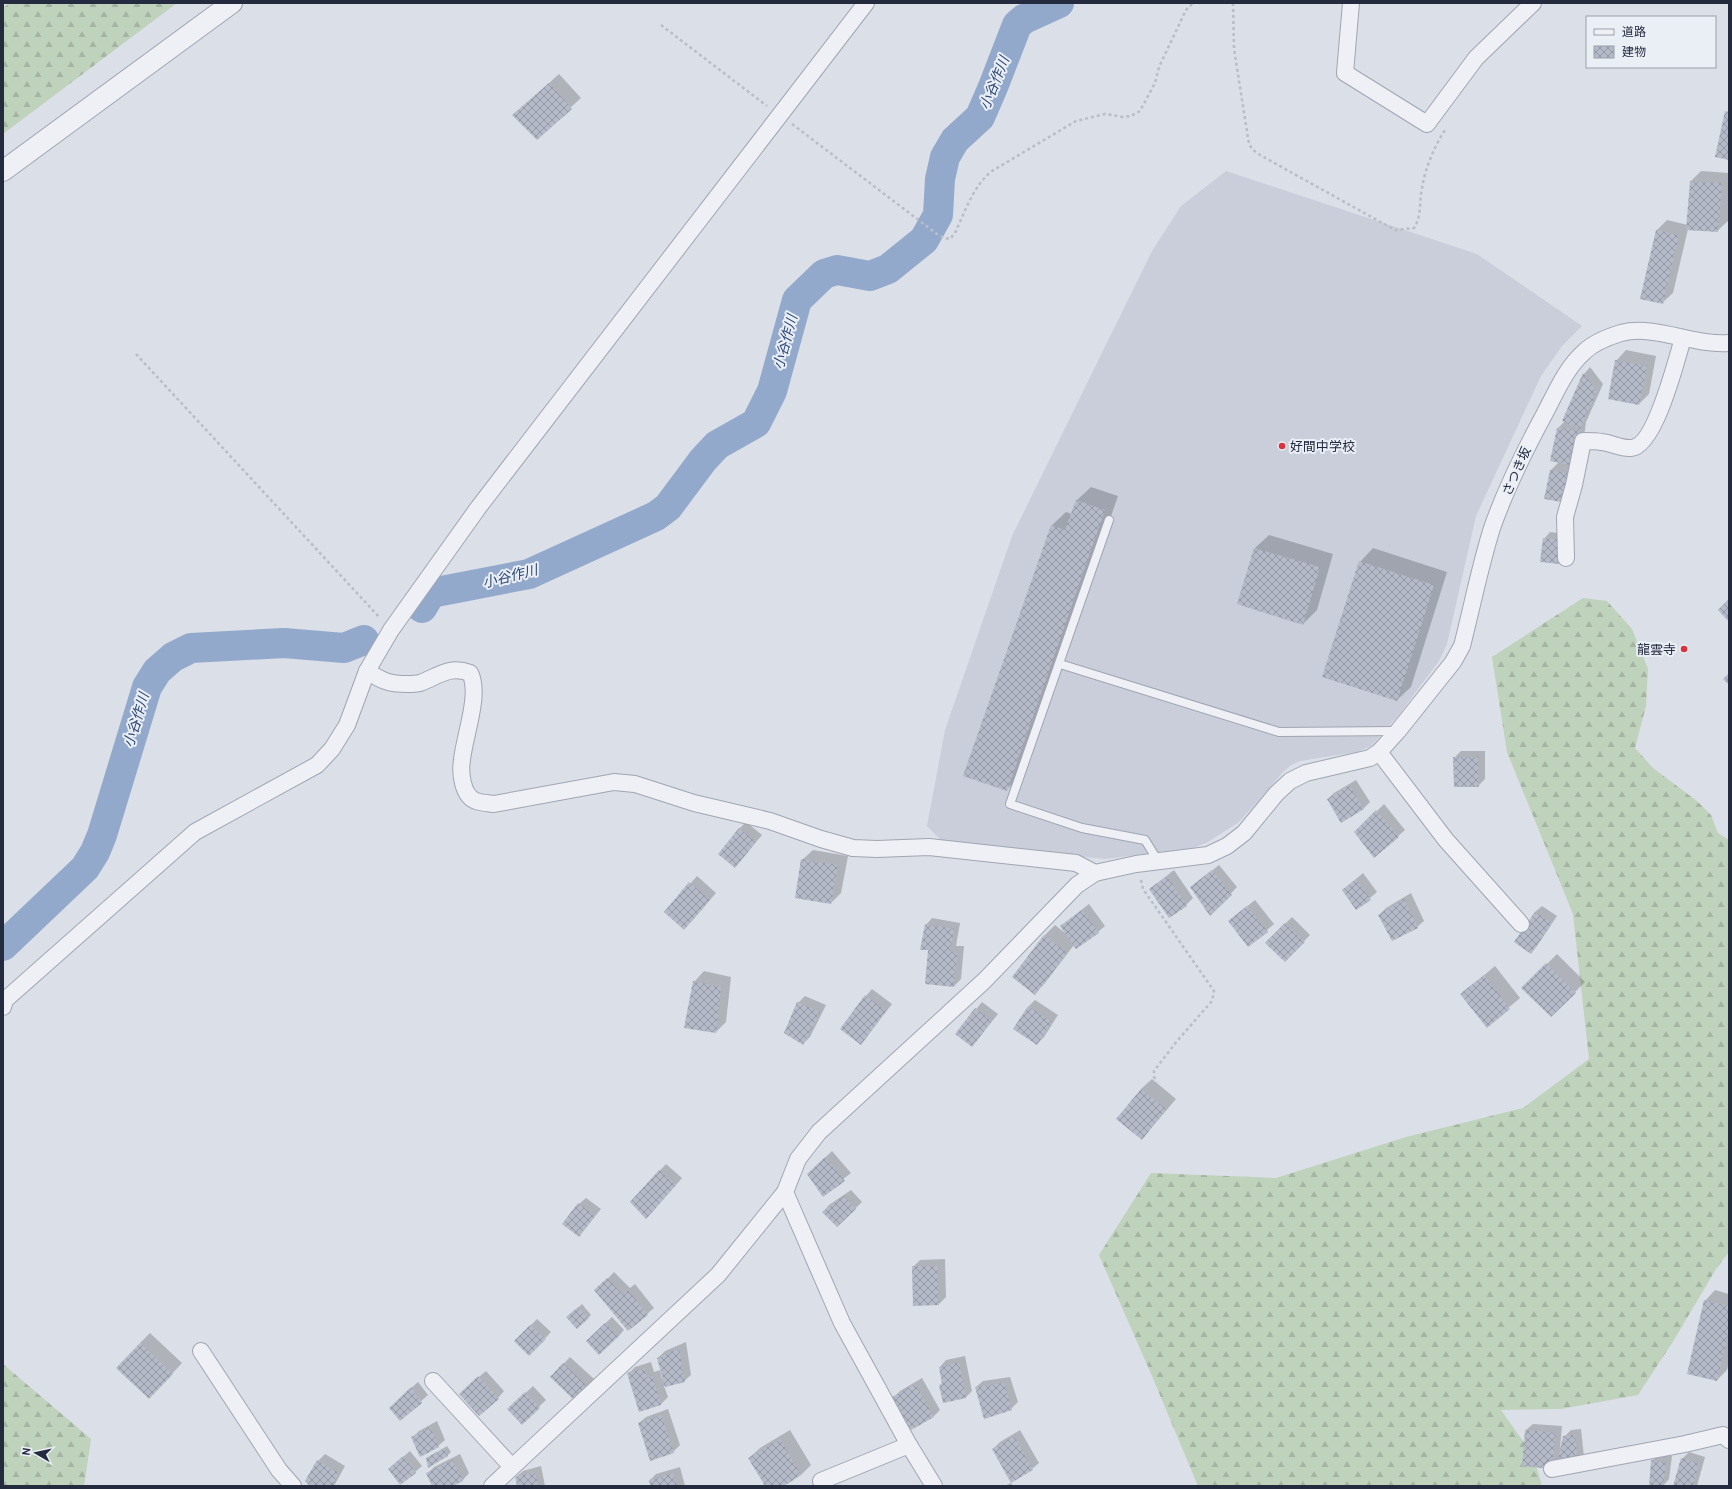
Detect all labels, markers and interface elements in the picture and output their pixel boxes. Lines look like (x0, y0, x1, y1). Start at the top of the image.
legend (1586, 16, 1716, 68)
text: 道路 (1622, 24, 1646, 39)
text: 建物 (1622, 44, 1646, 59)
water label: 小谷作川 (975, 52, 1014, 112)
water label: 小谷作川 (769, 311, 801, 371)
place label: 好間中学校 (1290, 438, 1355, 455)
marker: 好間中学校 (1277, 441, 1287, 451)
street label: さつき坂 (1498, 444, 1535, 498)
water label: 小谷作川 (481, 560, 541, 592)
place label: 龍雲寺 (1637, 641, 1676, 658)
marker: 龍雲寺 (1679, 644, 1689, 654)
water label: 小谷作川 (119, 689, 153, 749)
north arrow (16, 1433, 56, 1473)
text: N (19, 1447, 34, 1456)

